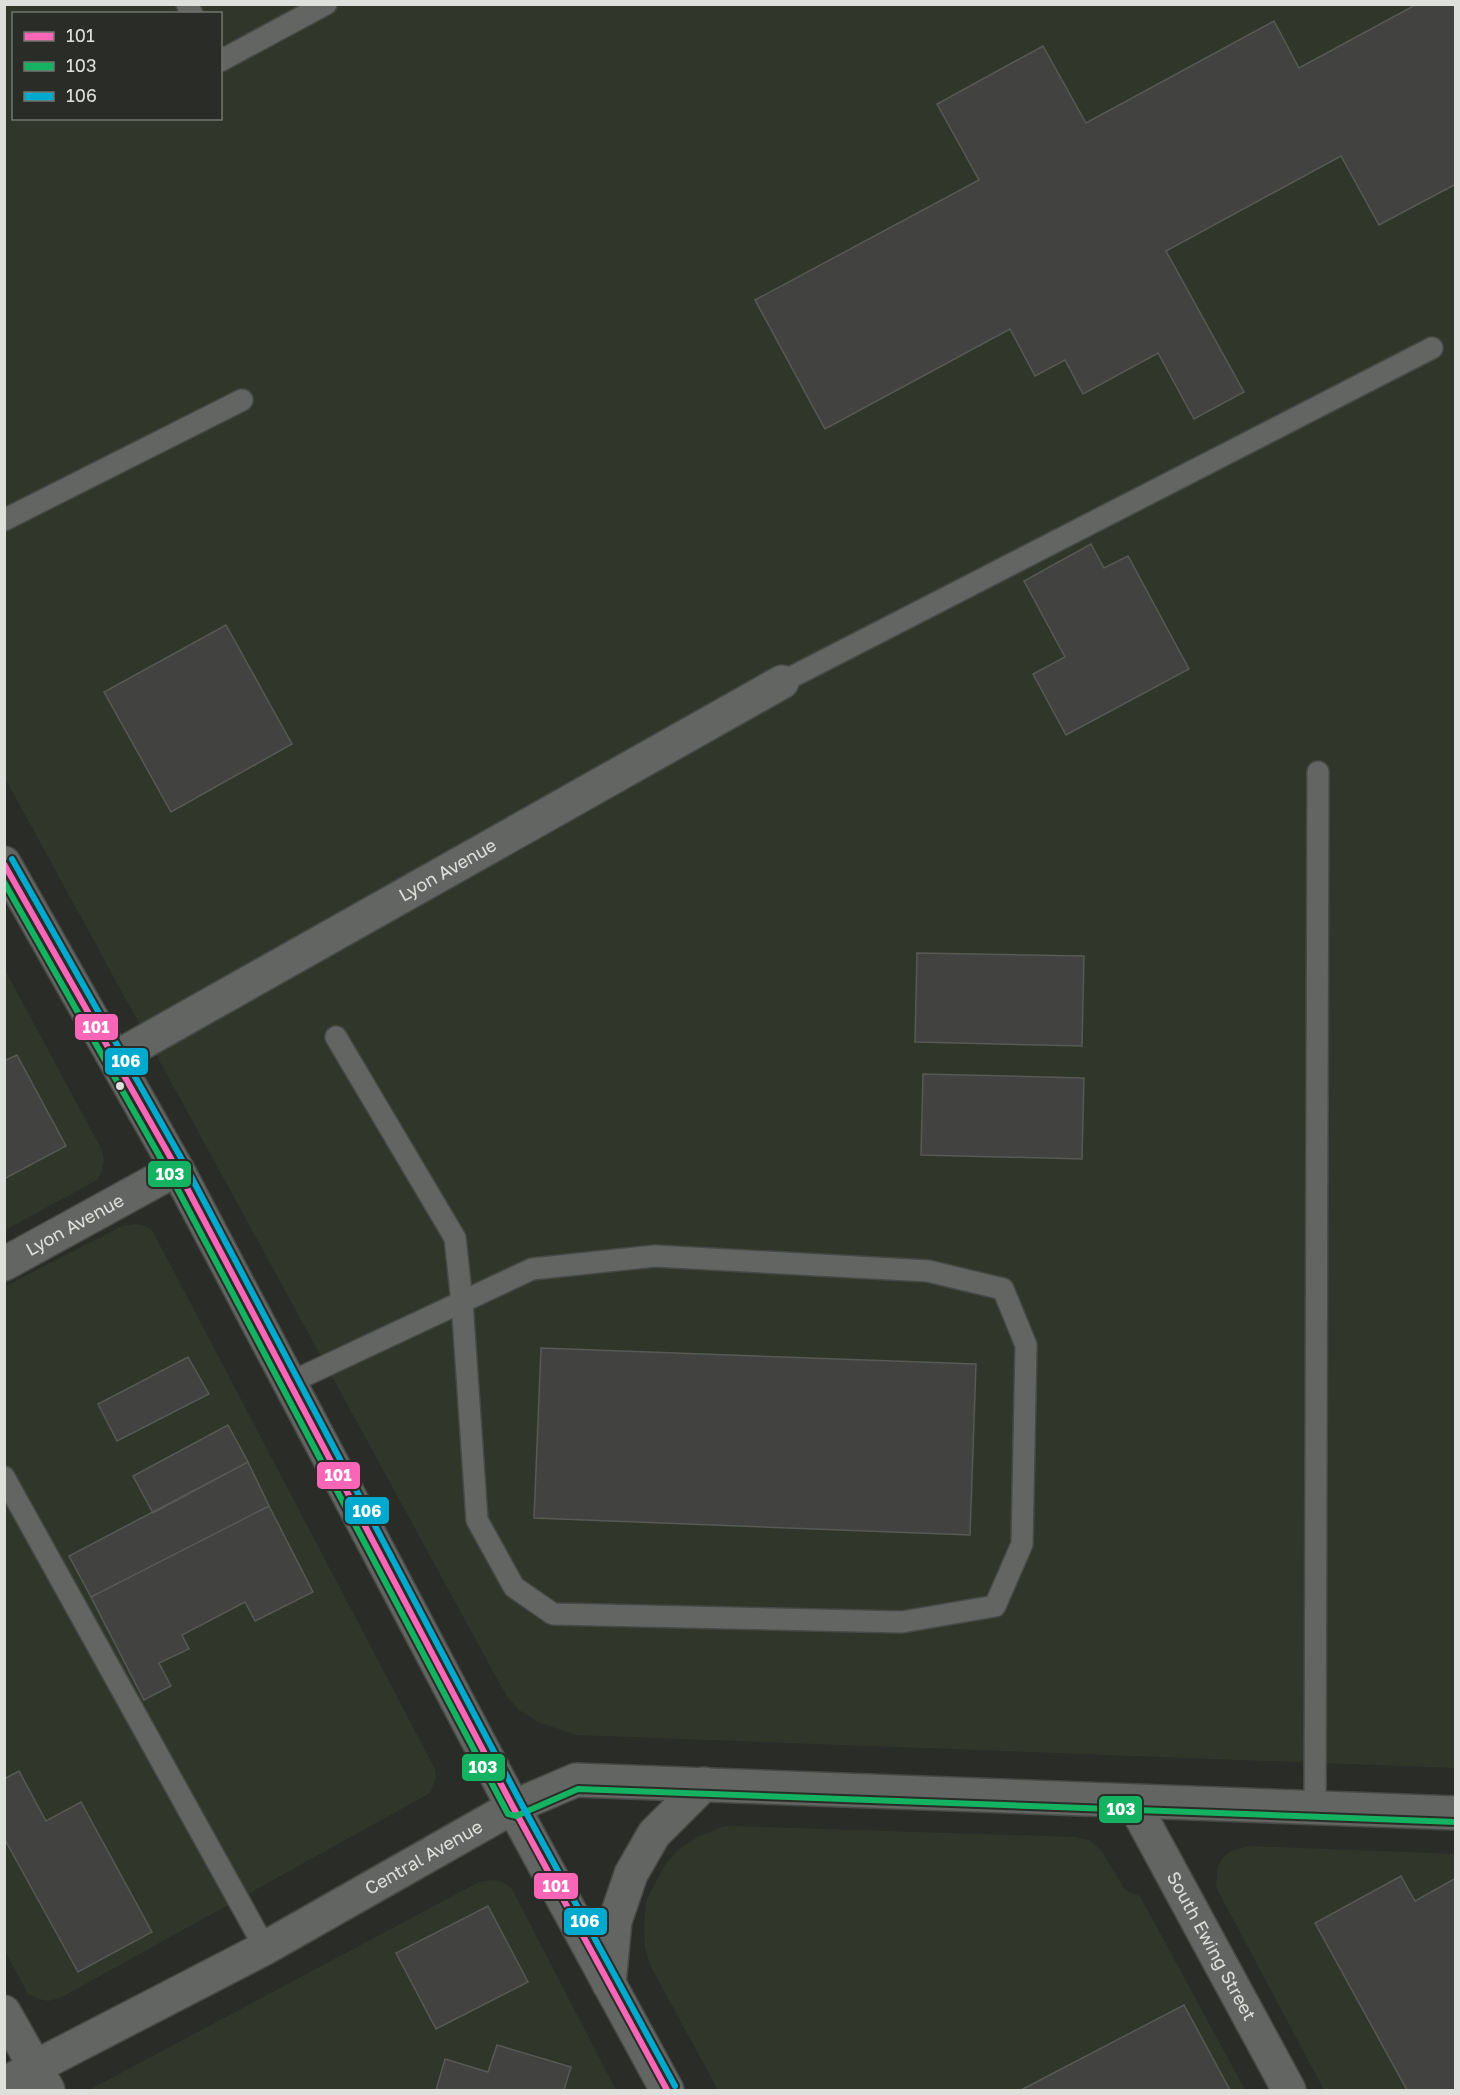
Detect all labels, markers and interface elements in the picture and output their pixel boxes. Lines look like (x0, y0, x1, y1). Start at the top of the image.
legend (12, 12, 222, 120)
text: 101 (66, 24, 95, 46)
text: 103 (66, 54, 96, 76)
text: 106 (66, 84, 97, 106)
street label: Lyon Avenue (395, 833, 500, 906)
line badge: 101 (74, 1013, 119, 1041)
text: 101 (83, 1017, 109, 1037)
line badge: 106 (104, 1047, 149, 1076)
text: 106 (112, 1051, 140, 1071)
unlabelled marker (114, 1080, 126, 1092)
line badge: 103 (147, 1160, 192, 1188)
text: 103 (156, 1164, 184, 1184)
street label: Lyon Avenue (22, 1188, 127, 1260)
line badge: 101 (316, 1461, 361, 1490)
text: 101 (325, 1465, 351, 1485)
line badge: 106 (344, 1496, 390, 1525)
text: 106 (353, 1501, 381, 1521)
line badge: 103 (461, 1753, 506, 1782)
text: 103 (469, 1757, 497, 1777)
line badge: 103 (1098, 1795, 1143, 1824)
text: 103 (1107, 1799, 1135, 1819)
street label: Central Avenue (361, 1815, 486, 1899)
street label: South Ewing Street (1163, 1867, 1261, 2024)
line badge: 101 (533, 1872, 579, 1900)
text: 101 (543, 1876, 569, 1896)
line badge: 106 (563, 1907, 608, 1936)
text: 106 (571, 1911, 599, 1931)

